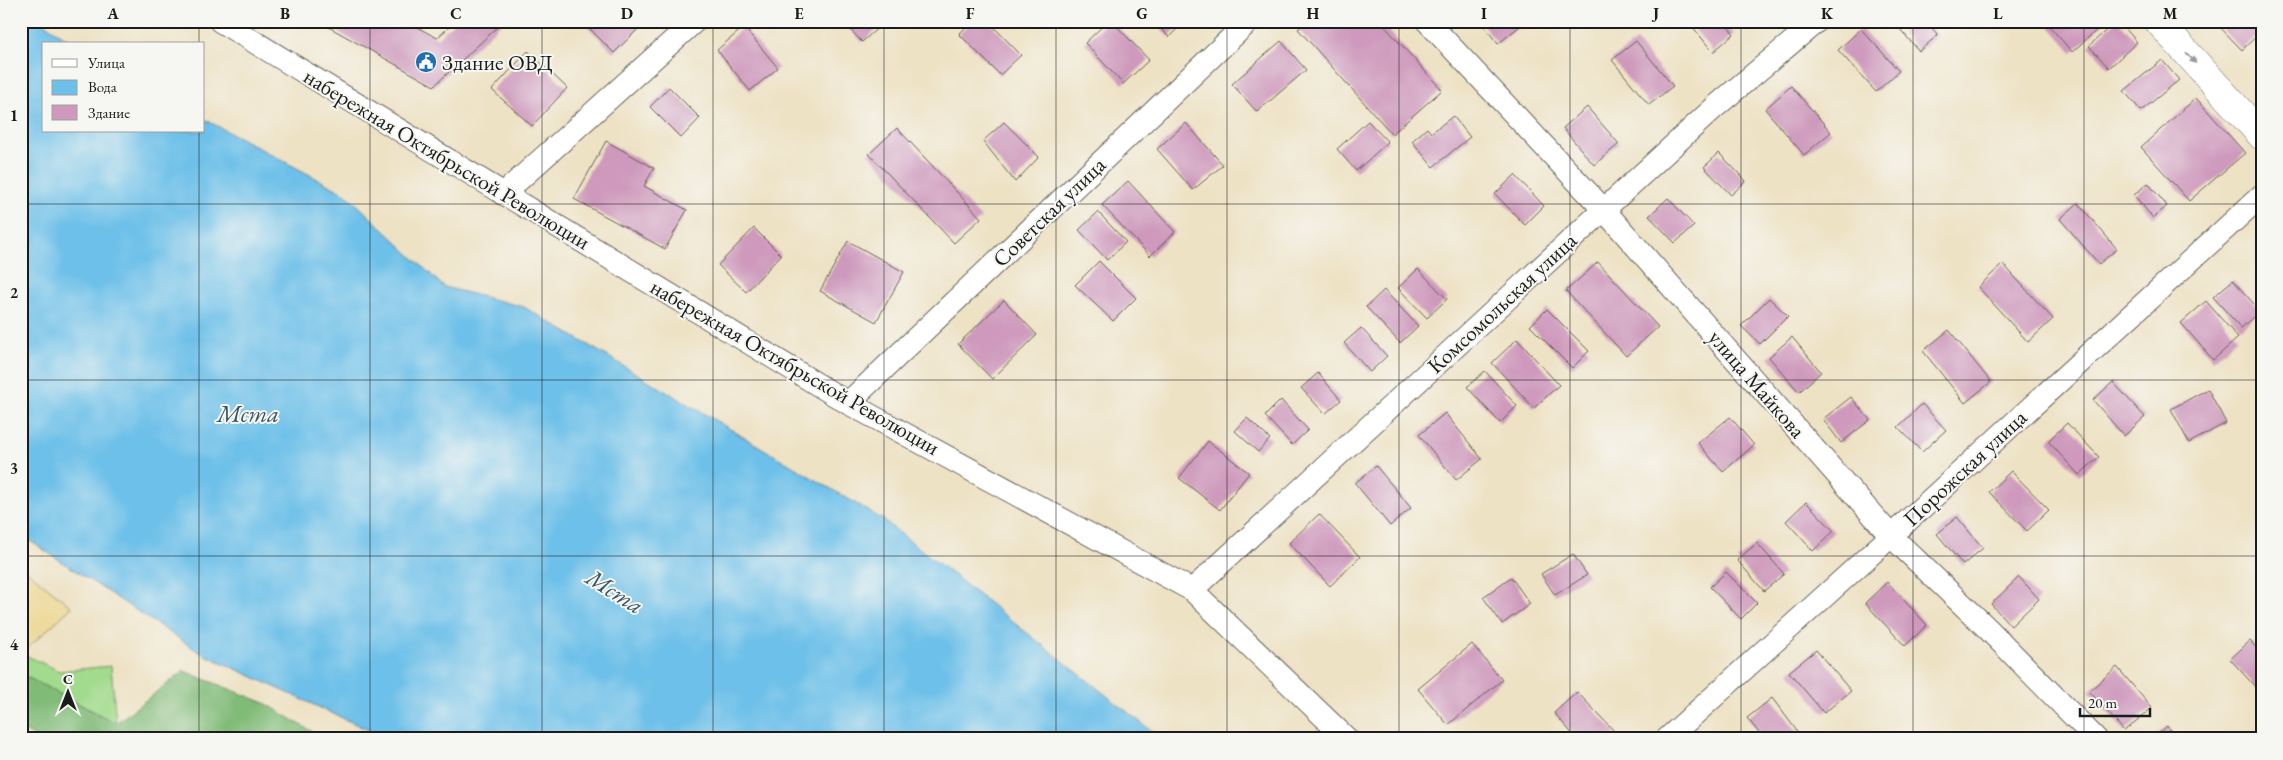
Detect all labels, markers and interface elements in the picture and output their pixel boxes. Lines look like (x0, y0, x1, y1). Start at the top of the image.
text: A (106, 3, 119, 24)
text: B (280, 3, 290, 24)
text: C (450, 3, 462, 24)
text: D (621, 3, 633, 24)
text: E (794, 3, 804, 24)
text: F (966, 3, 975, 24)
text: G (1136, 3, 1148, 24)
text: H (1307, 3, 1320, 24)
text: I (1481, 3, 1487, 24)
text: J (1651, 3, 1659, 24)
text: K (1821, 3, 1834, 24)
text: L (1993, 3, 2003, 24)
text: M (2163, 3, 2178, 24)
legend (42, 42, 205, 132)
place label: Здание ОВД (442, 48, 553, 77)
public building icon: Здание ОВД (414, 50, 438, 74)
one-way arrow (2185, 51, 2197, 63)
text: Улица (87, 53, 125, 72)
street label: набережная Октябрьской Революции (298, 62, 596, 256)
text: Вода (88, 77, 117, 96)
text: Здание (88, 103, 130, 122)
text: 1 (10, 105, 18, 126)
street label: Советская улица (986, 150, 1112, 273)
street label: Комсомольская улица (1421, 226, 1583, 380)
street label: набережная Октябрьской Революции (645, 272, 945, 462)
text: 2 (10, 282, 19, 303)
street label: улица Майкова (1702, 324, 1812, 444)
water label: Мста (215, 398, 279, 429)
street label: Порожская улица (1897, 403, 2033, 533)
text: 3 (10, 458, 18, 479)
water label: Мста (579, 560, 650, 621)
text: 4 (10, 634, 19, 655)
north arrow (42, 668, 92, 718)
text: С (63, 670, 73, 688)
scale bar (2080, 685, 2150, 717)
text: 20 m (2088, 693, 2117, 712)

